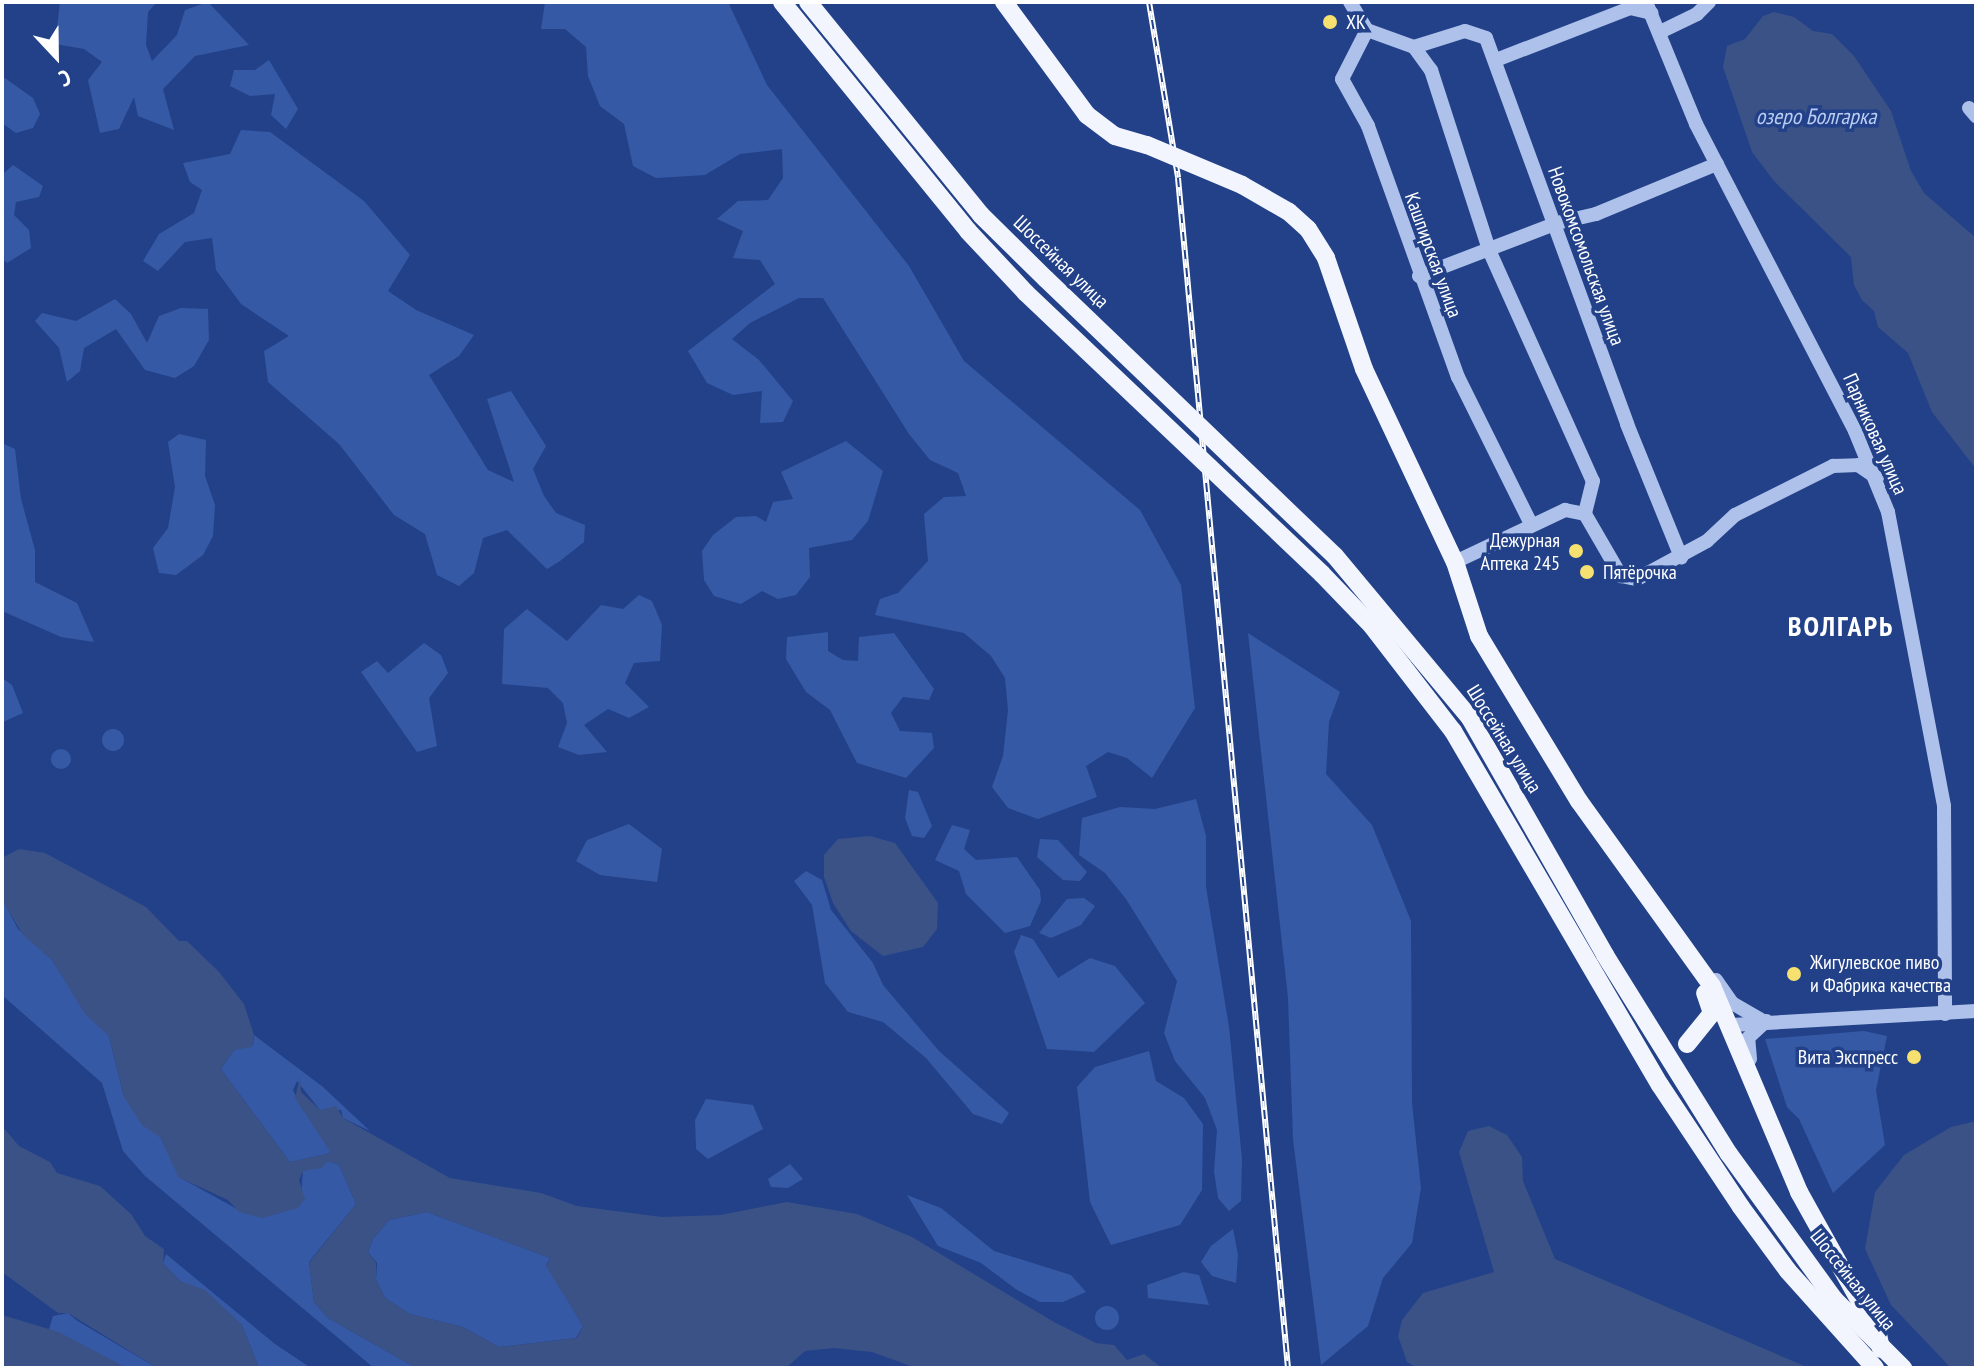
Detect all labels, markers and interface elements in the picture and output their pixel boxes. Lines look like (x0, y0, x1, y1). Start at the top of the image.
place label: ХК (1346, 10, 1366, 34)
marker: ХК (1321, 13, 1339, 31)
north arrow (16, 16, 96, 96)
text: С (55, 63, 75, 93)
water label: озеро Болгарка (1756, 104, 1876, 130)
street label: Новокомсомольская улица (1542, 163, 1630, 349)
street label: Кашпирская улица (1399, 189, 1467, 321)
street label: Шоссейная улица (1008, 211, 1114, 313)
street label: Парниковая улица (1838, 370, 1912, 498)
place label: Дежурная Аптека 245 (1481, 528, 1560, 575)
marker: Дежурная Аптека 245 (1567, 542, 1585, 560)
place label: Пятёрочка (1603, 560, 1677, 584)
marker: Пятёрочка (1578, 563, 1596, 581)
district label: ВОЛГАРЬ (1788, 609, 1894, 643)
street label: Шоссейная улица (1461, 681, 1547, 797)
place label: Жигулевское пиво и Фабрика качества (1810, 950, 1951, 997)
marker: Жигулевское пиво и Фабрика качества (1785, 965, 1803, 983)
place label: Вита Экспресс (1798, 1045, 1898, 1069)
marker: Вита Экспресс (1905, 1048, 1923, 1066)
street label: Шоссейная улица (1805, 1225, 1901, 1335)

